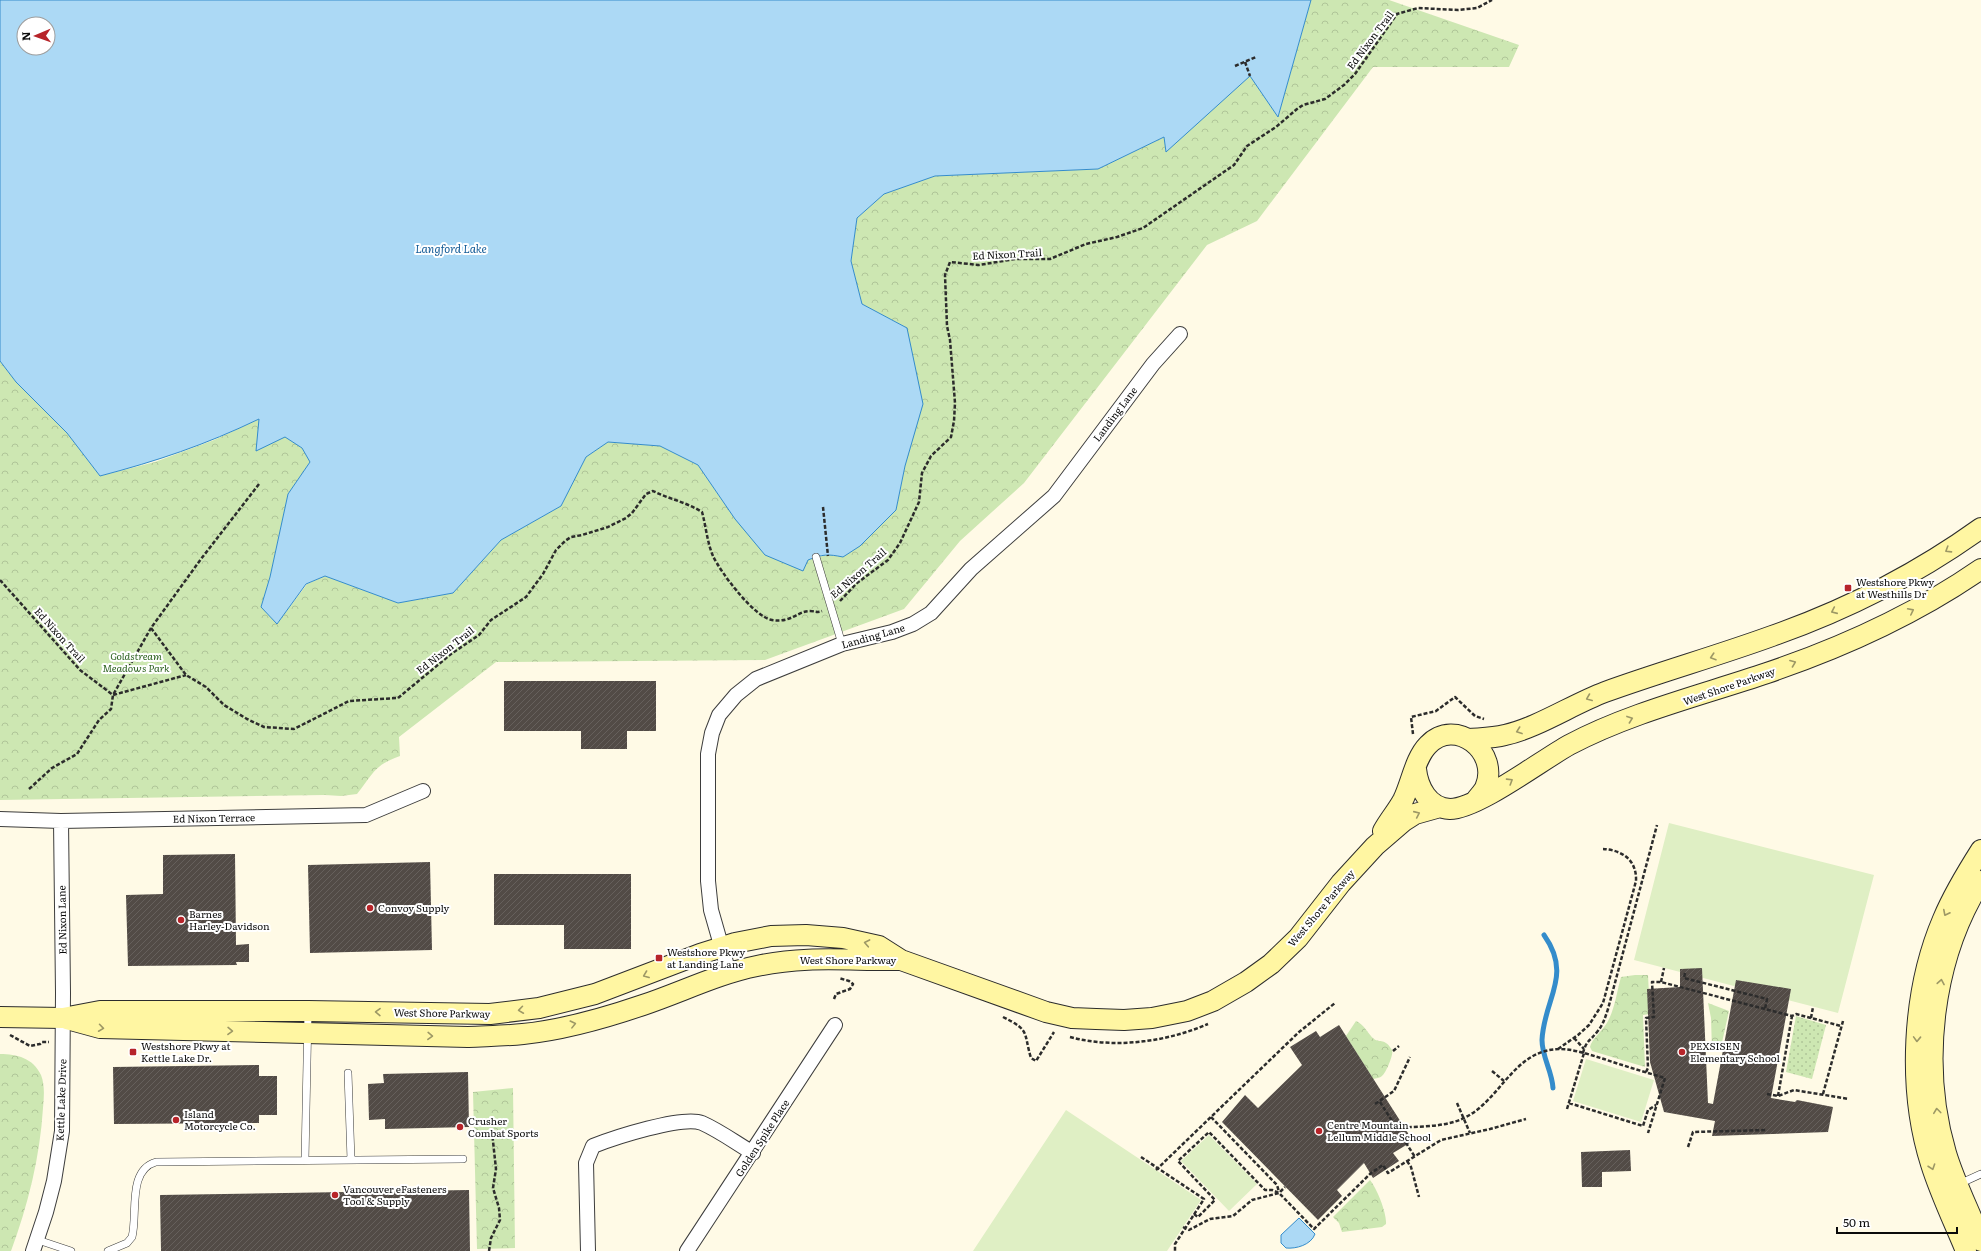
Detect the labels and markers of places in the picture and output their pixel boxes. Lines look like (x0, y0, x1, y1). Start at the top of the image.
place label: Westshore Pkwy at Westhills Dr (1856, 574, 1935, 601)
marker: Westshore Pkwy at Westhills Dr (1843, 583, 1853, 593)
place label: Convoy Supply (378, 900, 449, 915)
marker: Convoy Supply (365, 903, 375, 913)
place label: Barnes Harley-Davidson (189, 906, 270, 933)
marker: Barnes Harley-Davidson (176, 915, 186, 925)
place label: Westshore Pkwy at Landing Lane (667, 944, 746, 971)
marker: Westshore Pkwy at Landing Lane (654, 953, 664, 963)
place label: Westshore Pkwy at Kettle Lake Dr. (141, 1038, 230, 1065)
place label: PEXSISEṈ Elementary School (1690, 1038, 1780, 1065)
marker: Westshore Pkwy at Kettle Lake Dr. (128, 1047, 138, 1057)
marker: PEXSISEṈ Elementary School (1677, 1047, 1687, 1057)
place label: Island Motorcycle Co. (184, 1106, 256, 1133)
place label: Crusher Combat Sports (468, 1113, 539, 1140)
marker: Island Motorcycle Co. (171, 1115, 181, 1125)
place label: Centre Mountain Lellum Middle School (1327, 1117, 1432, 1144)
marker: Crusher Combat Sports (455, 1122, 465, 1132)
marker: Centre Mountain Lellum Middle School (1314, 1126, 1324, 1136)
place label: Vancouver eFasteners Tool & Supply (343, 1181, 447, 1208)
marker: Vancouver eFasteners Tool & Supply (330, 1190, 340, 1200)

